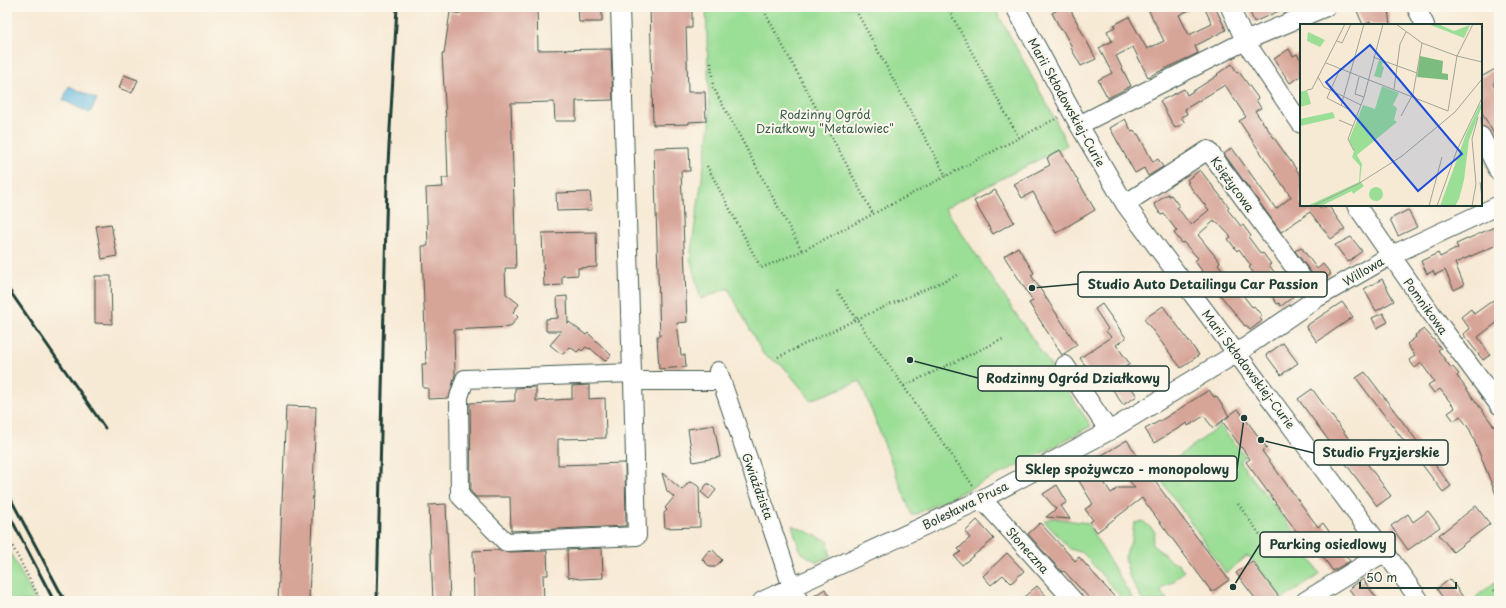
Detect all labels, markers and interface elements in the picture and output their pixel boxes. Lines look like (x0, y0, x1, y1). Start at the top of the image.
inset map (1300, 24, 1482, 206)
street label: Marii Skłodowskiej-Curie (1024, 34, 1110, 170)
park label: Rodzinny Ogród Działkowy "Metalowiec" (756, 105, 894, 137)
street label: Księżycowa (1207, 153, 1260, 216)
street label: Willowa (1339, 252, 1388, 290)
callout: Studio Auto Detailingu Car Passion (1078, 272, 1327, 297)
text: Studio Auto Detailingu Car Passion (1088, 274, 1318, 293)
street label: Pomnikowa (1399, 274, 1453, 338)
street label: Marii Skłodowskiej-Curie (1198, 306, 1300, 432)
callout: Rodzinny Ogród Działkowy (978, 366, 1169, 391)
text: Rodzinny Ogród Działkowy (986, 368, 1160, 387)
callout: Studio Fryzjerskie (1314, 440, 1448, 465)
text: Studio Fryzjerskie (1323, 442, 1439, 461)
street label: Gwiaździsta (738, 450, 779, 522)
callout: Sklep spożywczo - monopolowy (1016, 456, 1237, 481)
text: Sklep spożywczo - monopolowy (1025, 459, 1229, 478)
street label: Bolesława Prusa (919, 476, 1012, 534)
street label: Słoneczna (1002, 523, 1054, 578)
callout: Parking osiedlowy (1260, 532, 1395, 557)
text: Parking osiedlowy (1269, 534, 1387, 553)
scale bar (1360, 564, 1456, 590)
text: 50 m (1366, 568, 1397, 586)

